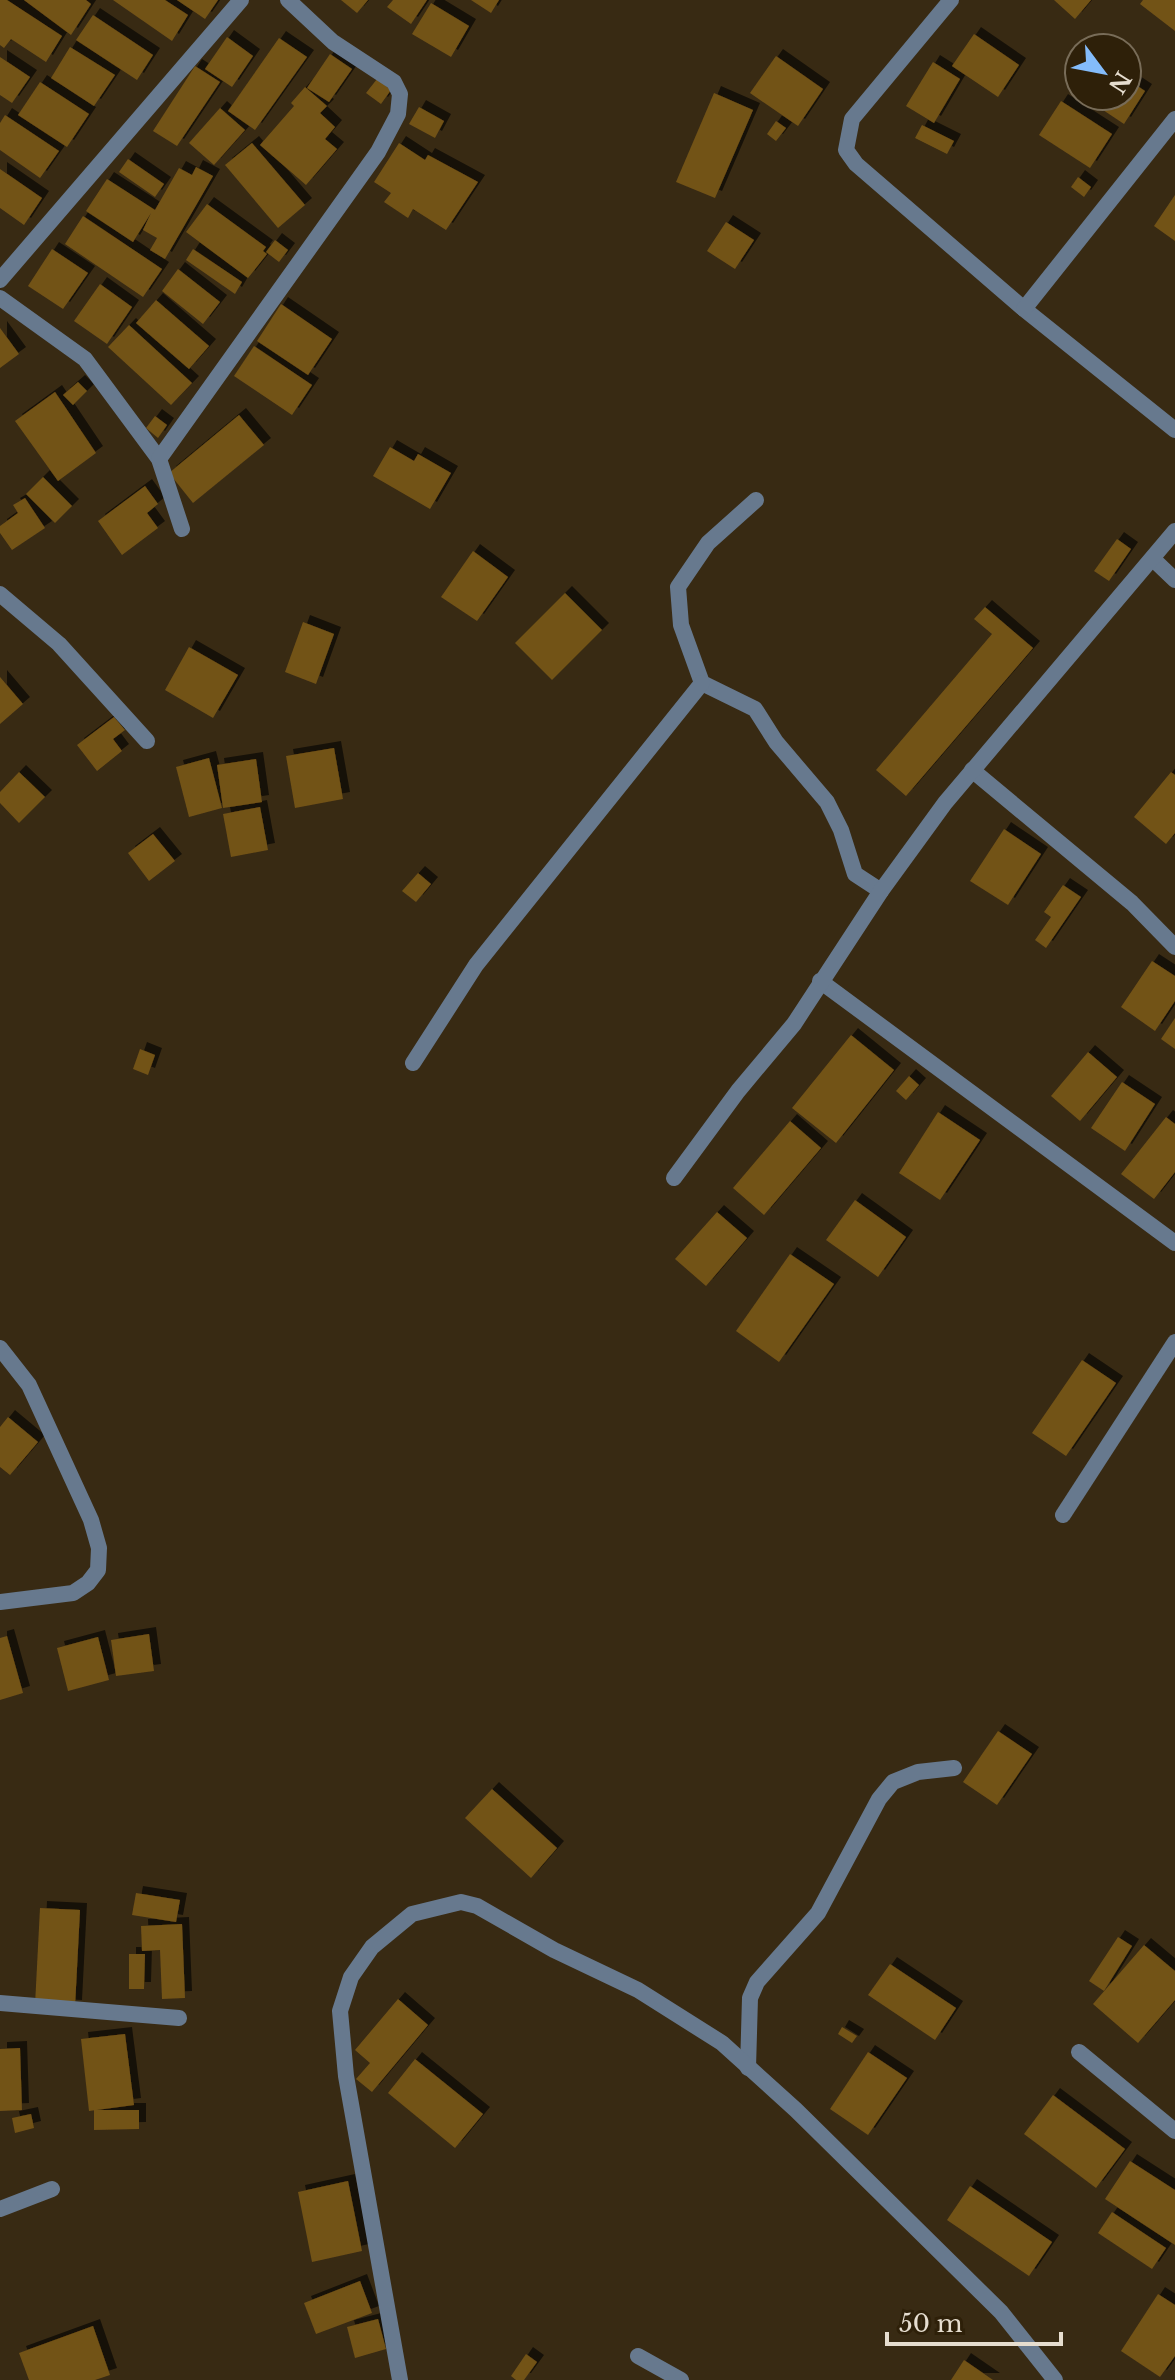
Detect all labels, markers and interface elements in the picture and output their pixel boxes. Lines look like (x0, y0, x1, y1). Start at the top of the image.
north arrow (1063, 32, 1143, 112)
text: N (1102, 66, 1136, 99)
scale bar (887, 2296, 1061, 2346)
text: 50 m (899, 2309, 963, 2338)

